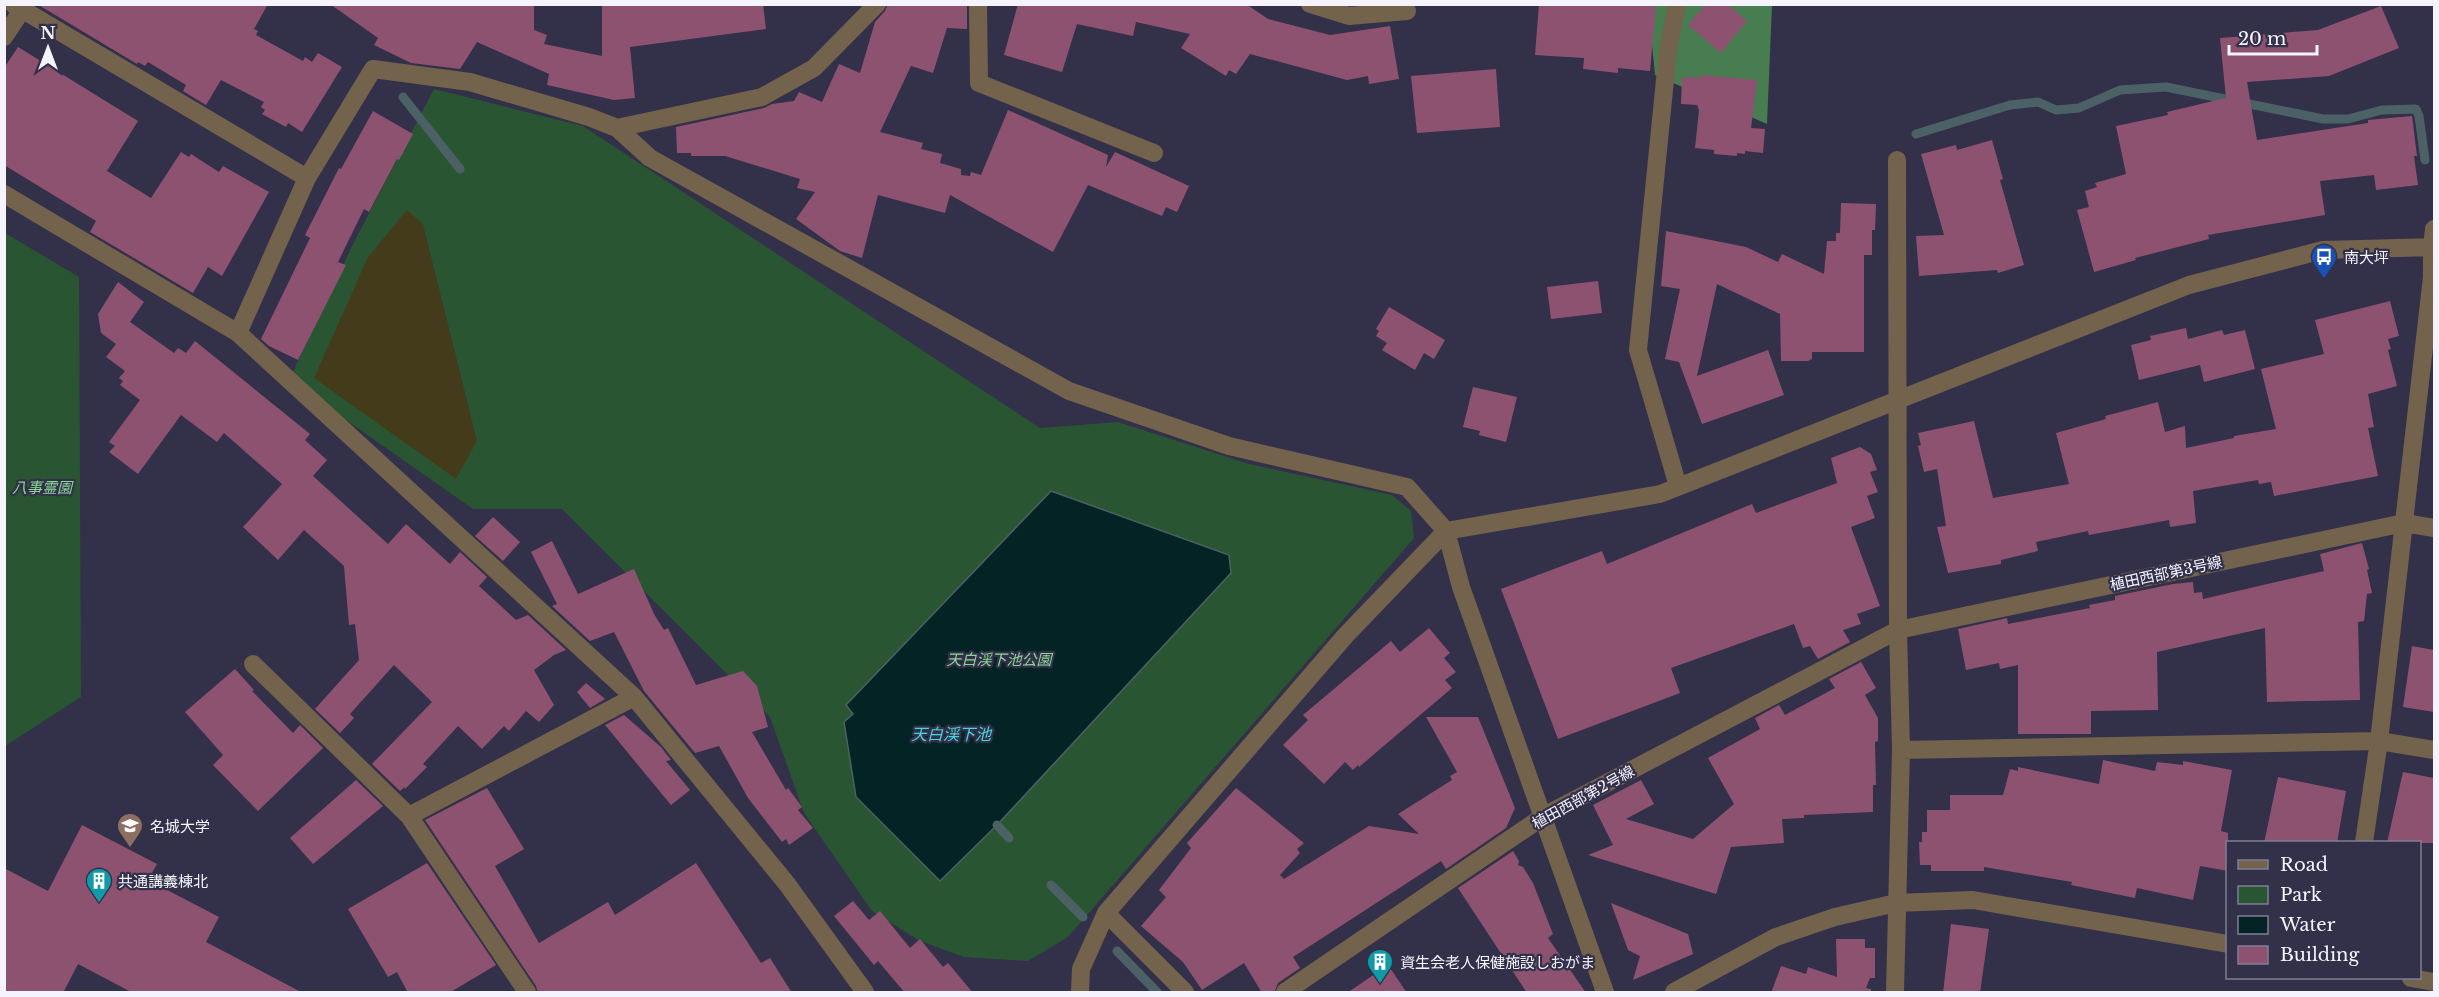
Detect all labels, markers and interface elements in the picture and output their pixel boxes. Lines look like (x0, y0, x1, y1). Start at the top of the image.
north arrow (18, 18, 78, 78)
scale bar (2229, 18, 2318, 56)
text: N (40, 23, 56, 43)
text: 20 m (2238, 28, 2286, 50)
bus stop icon: 南大坪 (2309, 242, 2339, 280)
place label: 南大坪 (2344, 248, 2389, 267)
park label: 八事霊園 (12, 478, 74, 497)
street label: 植田西部第3号線 (2108, 552, 2224, 594)
park label: 天白渓下池公園 (946, 650, 1053, 669)
water label: 天白渓下池 (911, 724, 993, 744)
street label: 植田西部第2号線 (1528, 761, 1638, 833)
school or university icon: 名城大学 (115, 811, 145, 849)
place label: 名城大学 (150, 817, 210, 836)
legend (2226, 841, 2421, 979)
text: Road (2280, 854, 2328, 876)
building icon: 共通講義棟北 (84, 866, 114, 904)
place label: 共通講義棟北 (118, 872, 208, 891)
text: Park (2280, 884, 2322, 906)
text: Water (2279, 914, 2336, 936)
text: Building (2280, 944, 2359, 966)
building icon: 資生会老人保健施設しおがま (1365, 947, 1395, 985)
place label: 資生会老人保健施設しおがま (1400, 953, 1595, 972)

